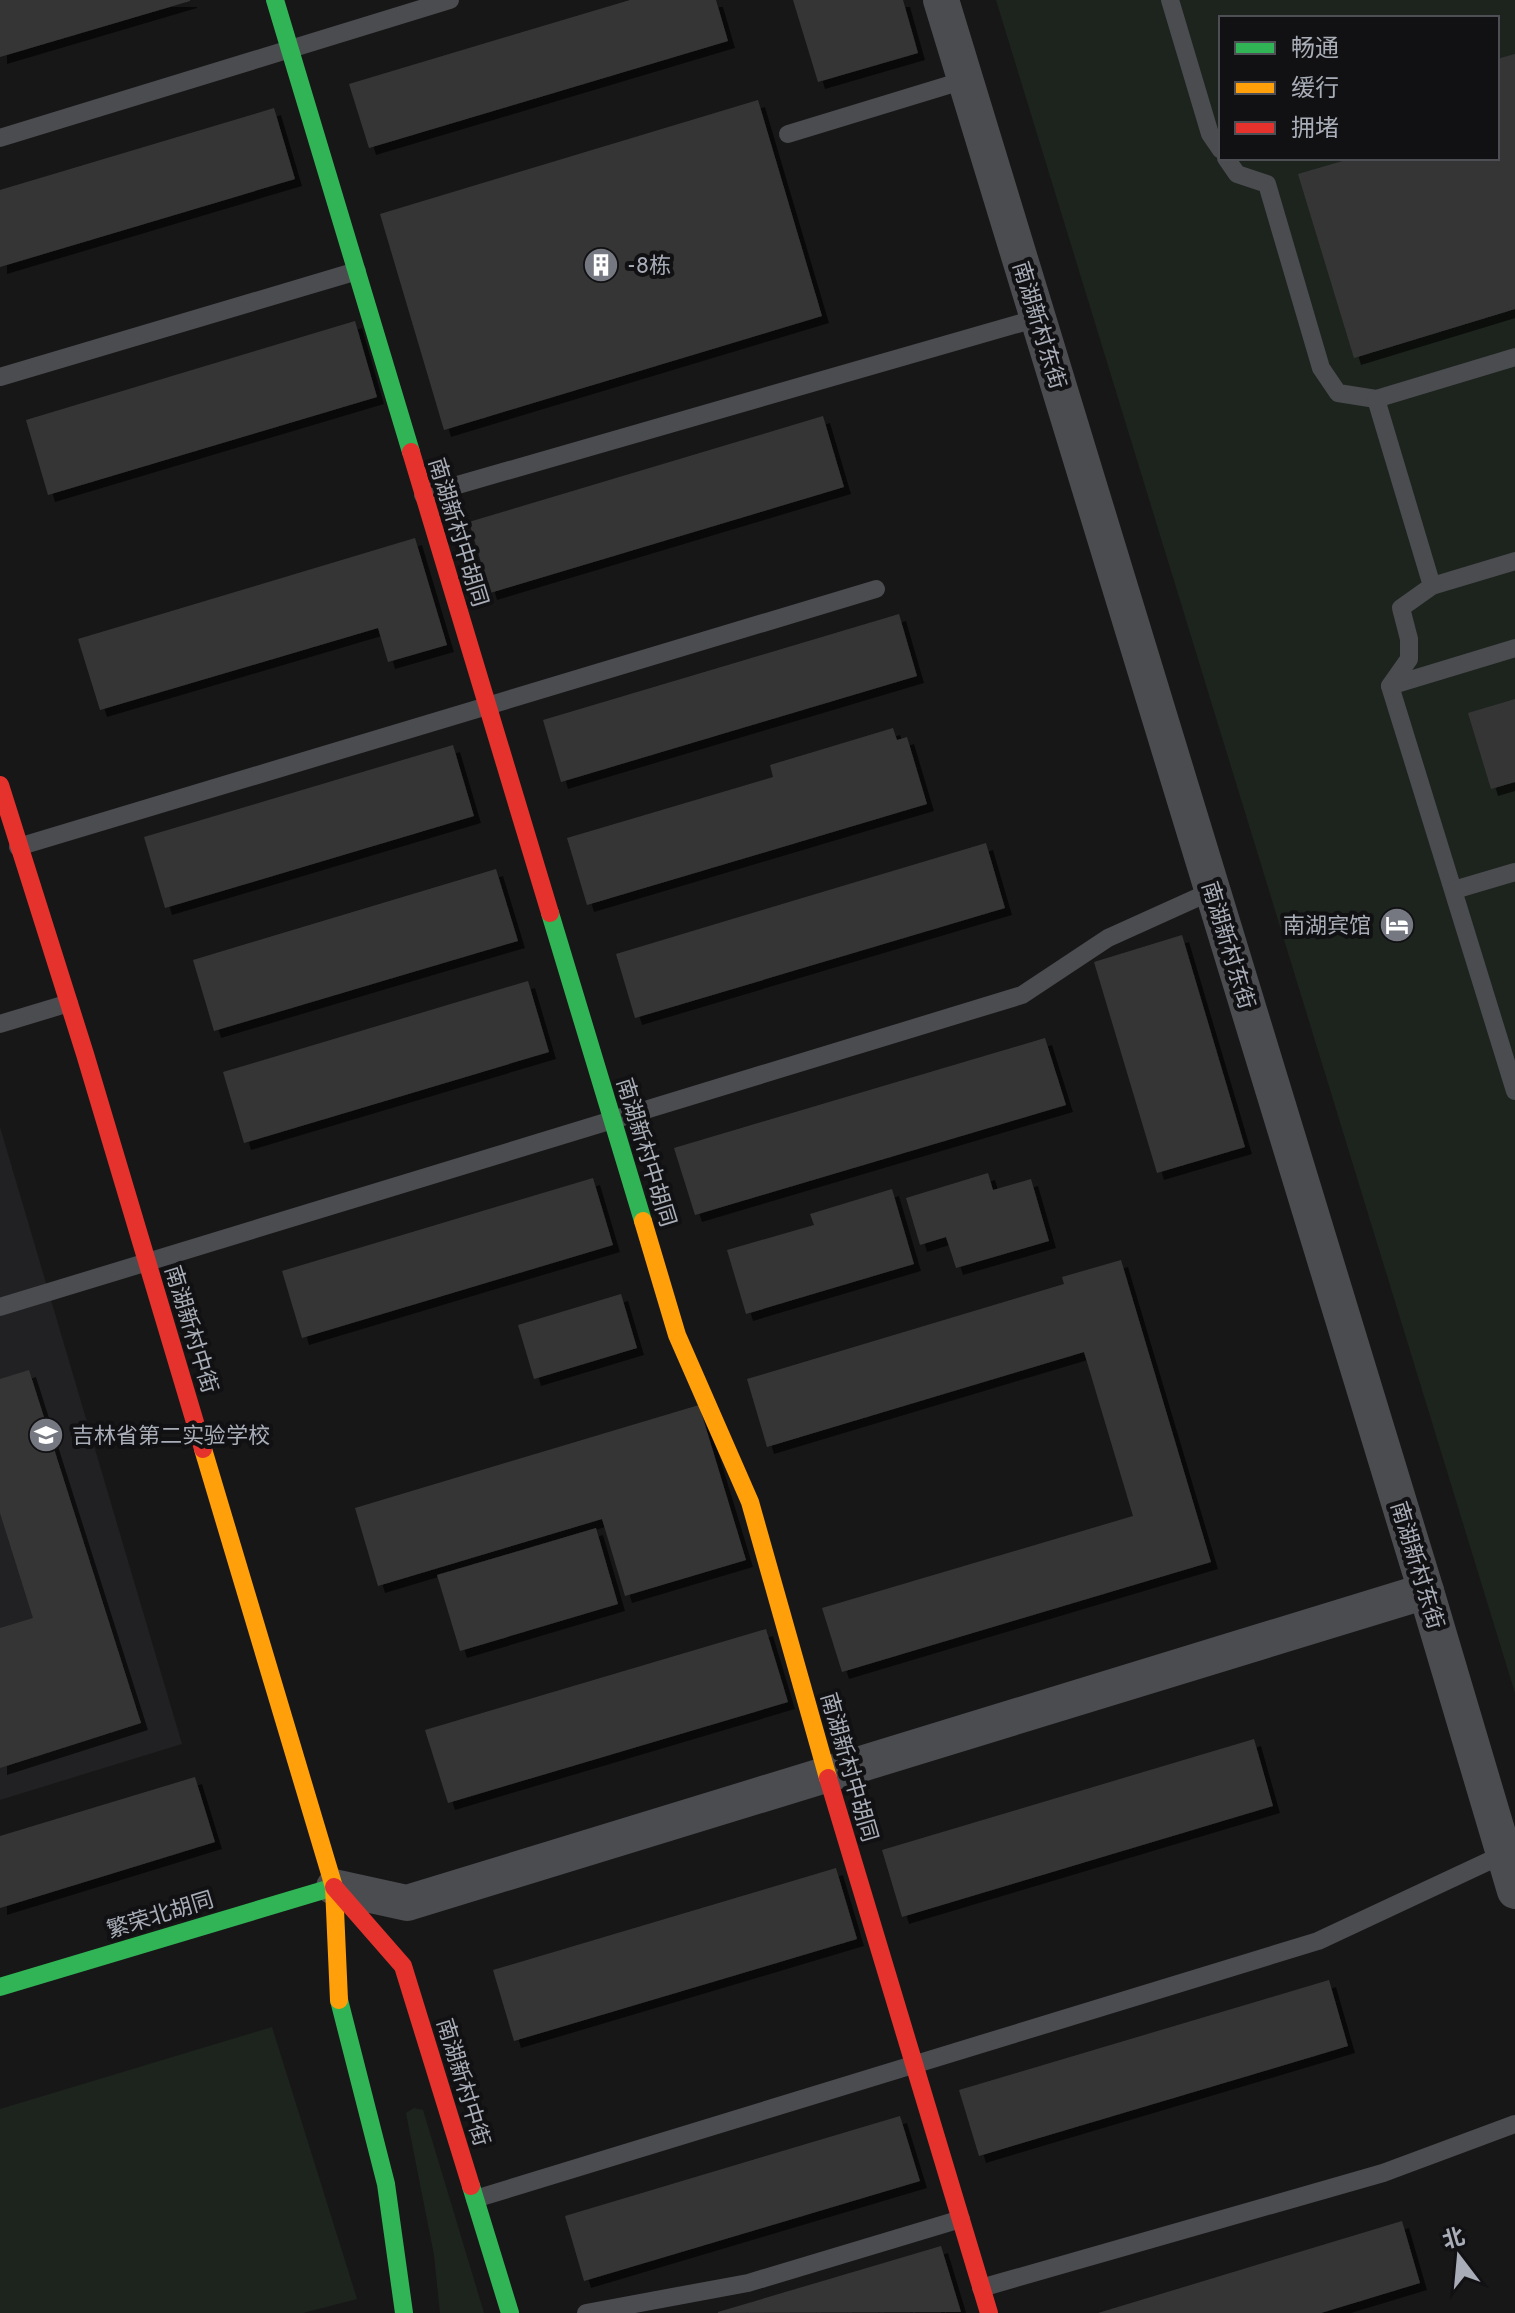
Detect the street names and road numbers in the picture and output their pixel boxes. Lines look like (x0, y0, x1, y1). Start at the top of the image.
street label: 南湖新村东街 (1005, 259, 1070, 393)
street label: 南湖新村中胡同 (421, 455, 492, 610)
street label: 南湖新村东街 (1194, 879, 1259, 1013)
street label: 南湖新村中胡同 (609, 1075, 680, 1230)
street label: 南湖新村中街 (157, 1263, 222, 1397)
street label: 南湖新村东街 (1383, 1499, 1448, 1633)
street label: 南湖新村中胡同 (813, 1690, 882, 1845)
street label: 繁荣北胡同 (104, 1887, 217, 1945)
street label: 南湖新村中街 (429, 2016, 494, 2150)

